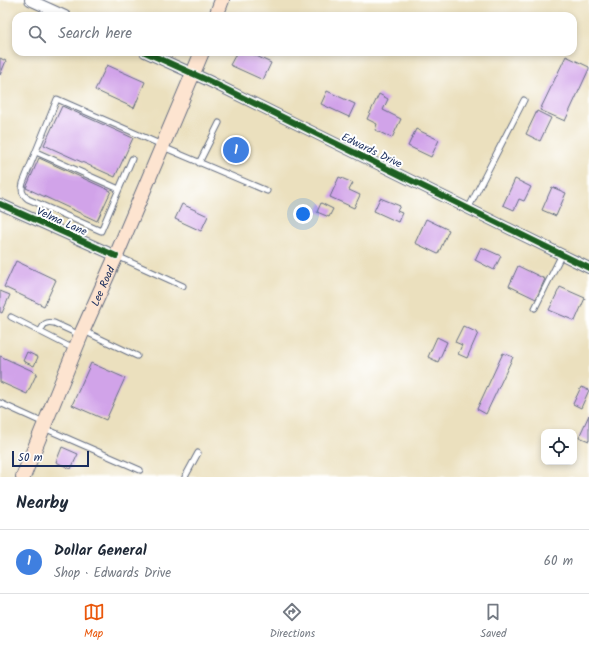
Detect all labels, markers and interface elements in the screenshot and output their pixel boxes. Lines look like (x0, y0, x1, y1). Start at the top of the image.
search box (12, 12, 577, 56)
text: Search here (58, 22, 132, 46)
icon: search (26, 23, 48, 45)
street label: Edwards Drive (338, 128, 405, 173)
pin: 1 (223, 135, 249, 165)
street label: Velma Lane (33, 203, 90, 241)
your location (293, 204, 313, 224)
street label: Lee Road (87, 263, 121, 309)
map controls (541, 429, 577, 465)
button: locate (541, 429, 577, 465)
scale bar (12, 449, 89, 468)
text: 50 m (18, 449, 43, 467)
text: Nearby (16, 490, 68, 517)
text: Dollar General (54, 539, 147, 563)
text: 1 (27, 551, 31, 572)
text: 60 m (544, 551, 573, 572)
text: Shop · Edwards Drive (54, 563, 171, 584)
tab: Map (83, 601, 105, 643)
tab: Directions (270, 601, 315, 643)
tab: Saved (480, 601, 506, 643)

